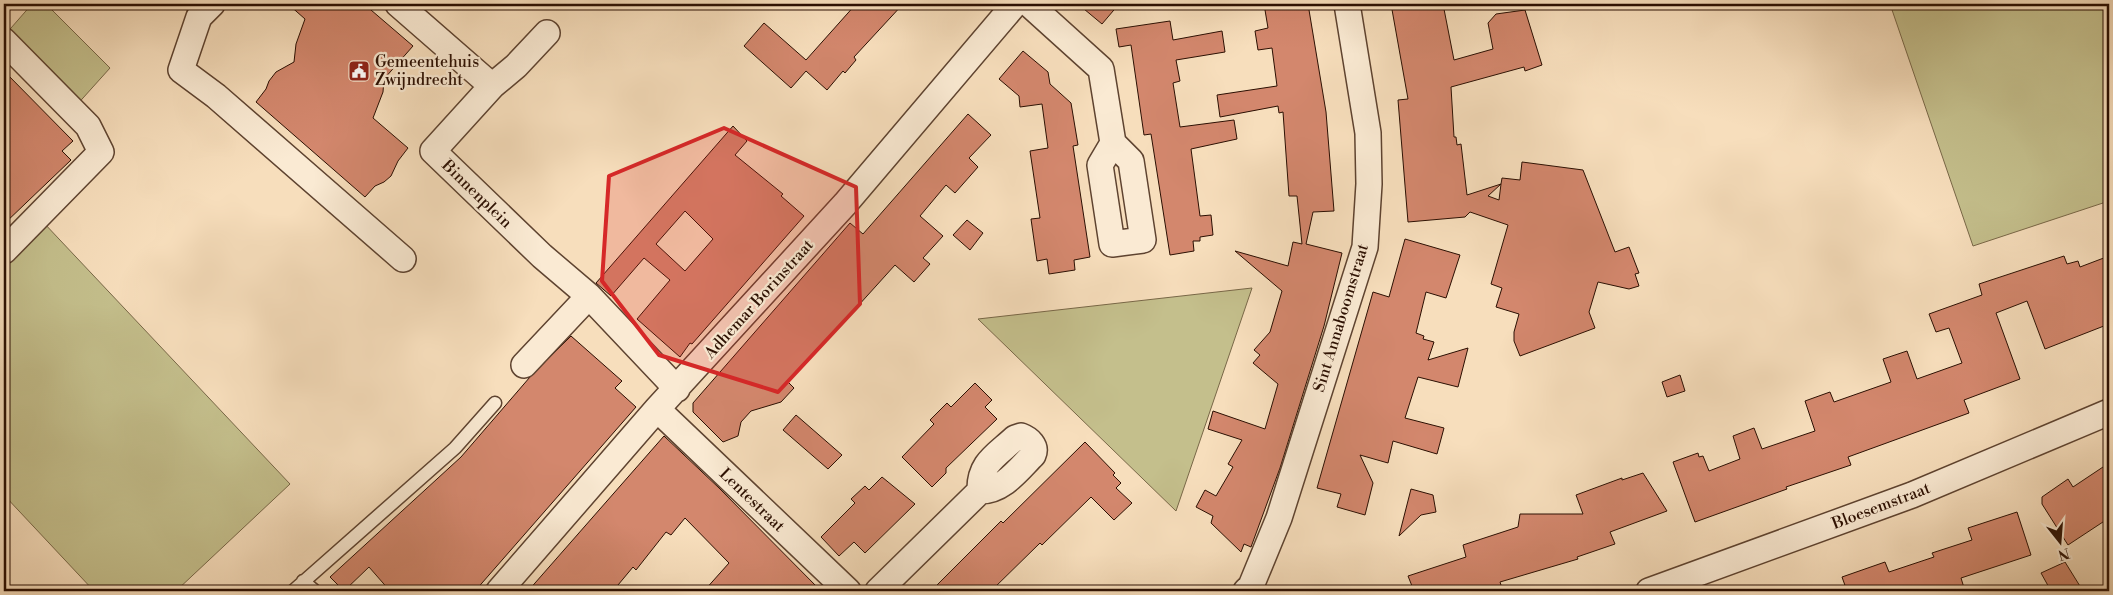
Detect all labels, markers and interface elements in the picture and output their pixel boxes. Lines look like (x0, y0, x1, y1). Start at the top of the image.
place label: Gemeentehuis Zwijndrecht (375, 52, 479, 90)
public building icon: Gemeentehuis Zwijndrecht (347, 59, 371, 83)
street label: Binnenplein (437, 155, 517, 233)
street label: Adhemar Borinstraat (700, 235, 818, 363)
street label: Sint Annaboomstraat (1309, 241, 1373, 394)
street label: Lentestraat (715, 464, 789, 536)
street label: Bloesemstraat (1828, 478, 1933, 534)
north arrow (2036, 518, 2086, 568)
text: N (2056, 543, 2071, 564)

